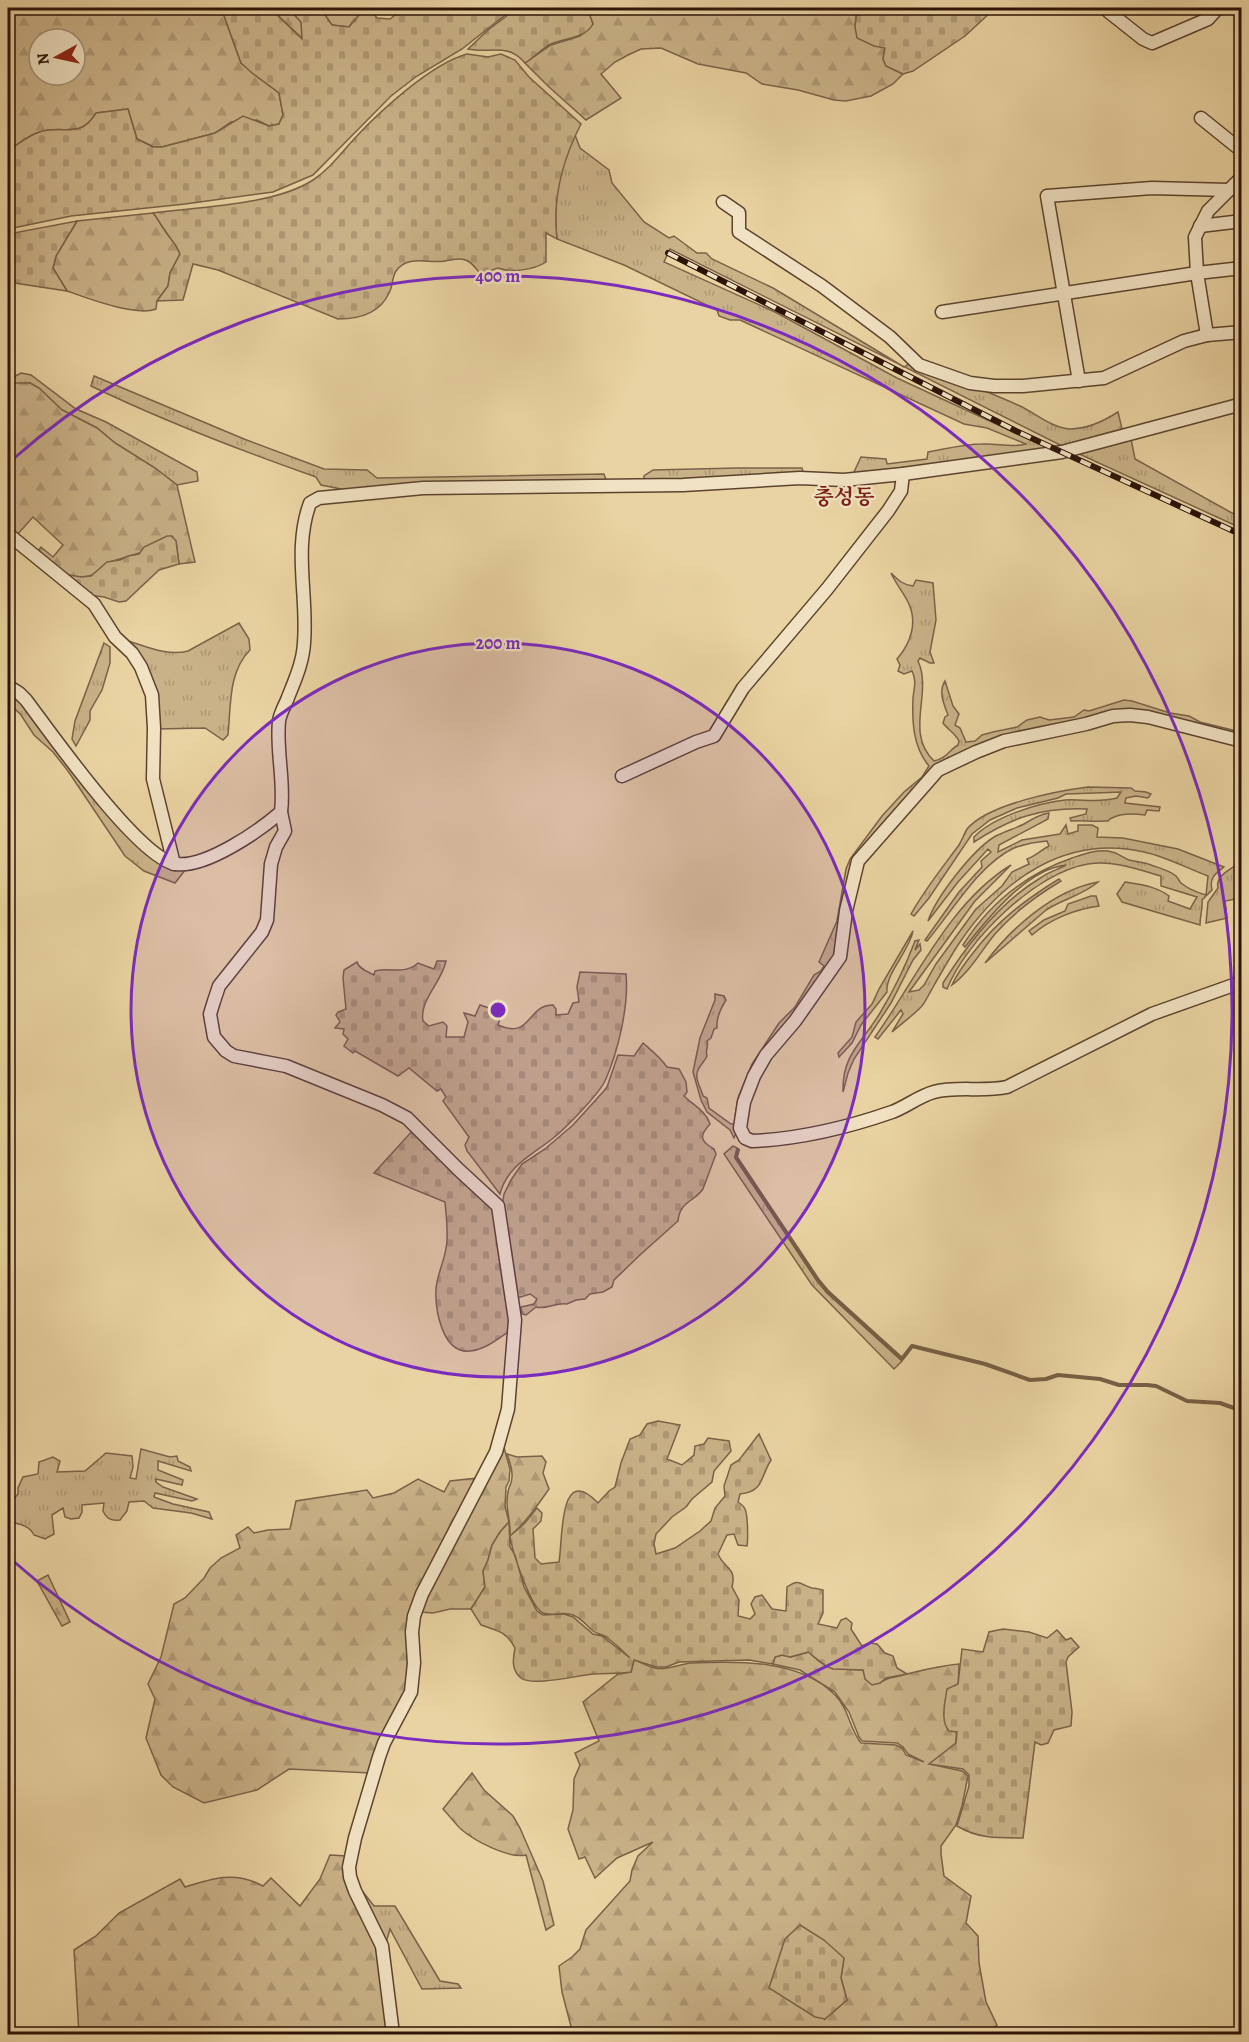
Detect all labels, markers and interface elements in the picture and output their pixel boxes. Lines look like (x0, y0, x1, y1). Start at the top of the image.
north arrow (27, 27, 87, 87)
text: N (31, 51, 55, 66)
text: 400 m (476, 264, 520, 288)
district label: 충성동 (814, 483, 874, 511)
text: 200 m (475, 631, 521, 655)
centre of rings (488, 1000, 508, 1020)

